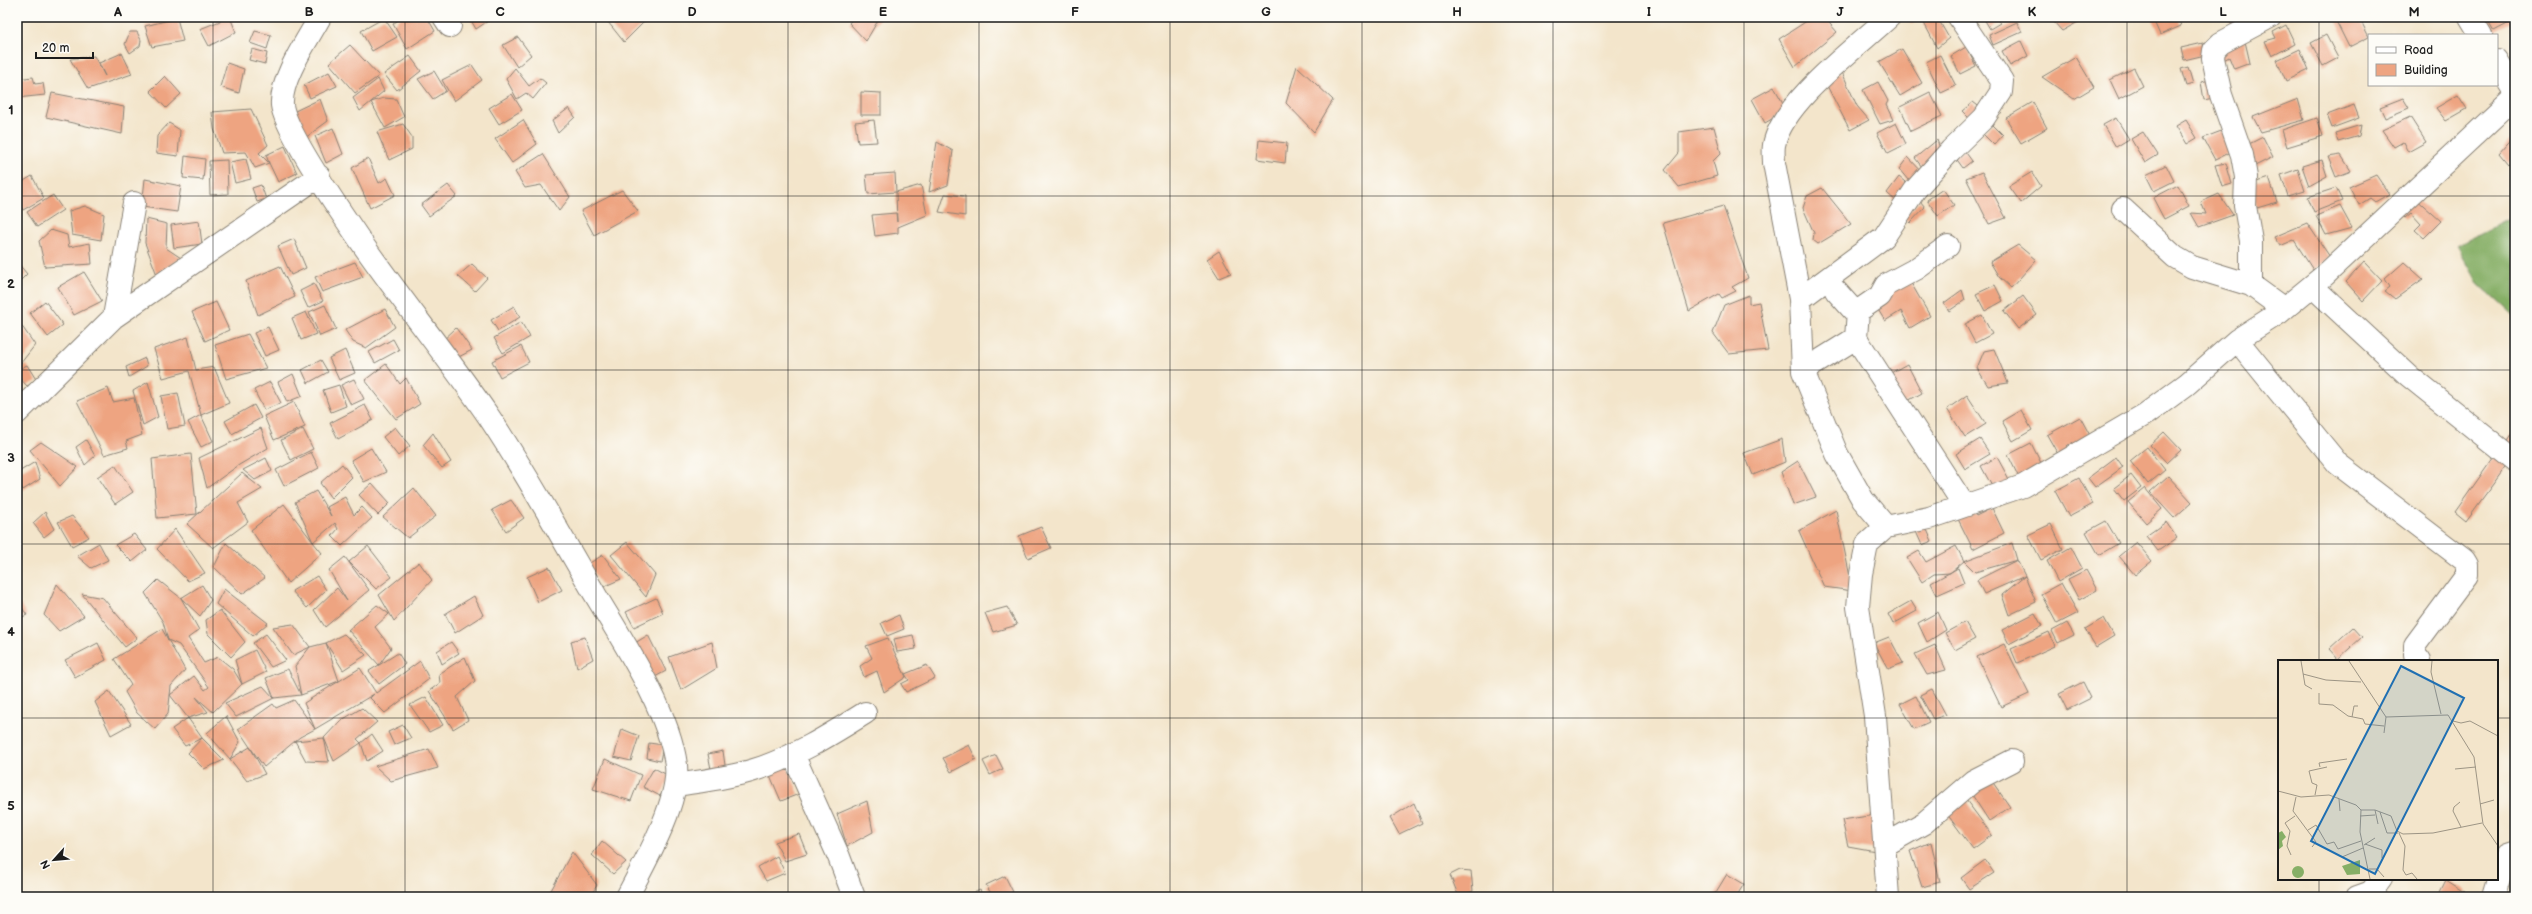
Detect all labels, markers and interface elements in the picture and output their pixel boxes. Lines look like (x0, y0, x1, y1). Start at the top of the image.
text: A (113, 4, 122, 20)
text: B (304, 4, 314, 20)
text: C (495, 4, 505, 20)
text: D (687, 4, 697, 20)
text: E (879, 4, 888, 20)
text: F (1071, 4, 1079, 20)
text: G (1261, 4, 1271, 20)
text: H (1452, 4, 1462, 20)
text: I (1647, 4, 1651, 20)
text: J (1836, 4, 1844, 20)
text: K (2028, 4, 2037, 20)
text: L (2219, 4, 2227, 20)
text: M (2408, 4, 2420, 20)
scale bar (36, 34, 93, 60)
legend (2368, 34, 2498, 86)
text: 20 m (42, 41, 69, 56)
text: Road (2404, 43, 2433, 58)
text: Building (2404, 63, 2448, 78)
text: 1 (8, 102, 14, 118)
text: 2 (7, 276, 15, 292)
text: 3 (7, 450, 15, 466)
text: 4 (7, 624, 15, 640)
inset map (2278, 660, 2498, 880)
text: 5 (7, 798, 15, 814)
north arrow (34, 840, 74, 880)
text: N (38, 858, 53, 871)

